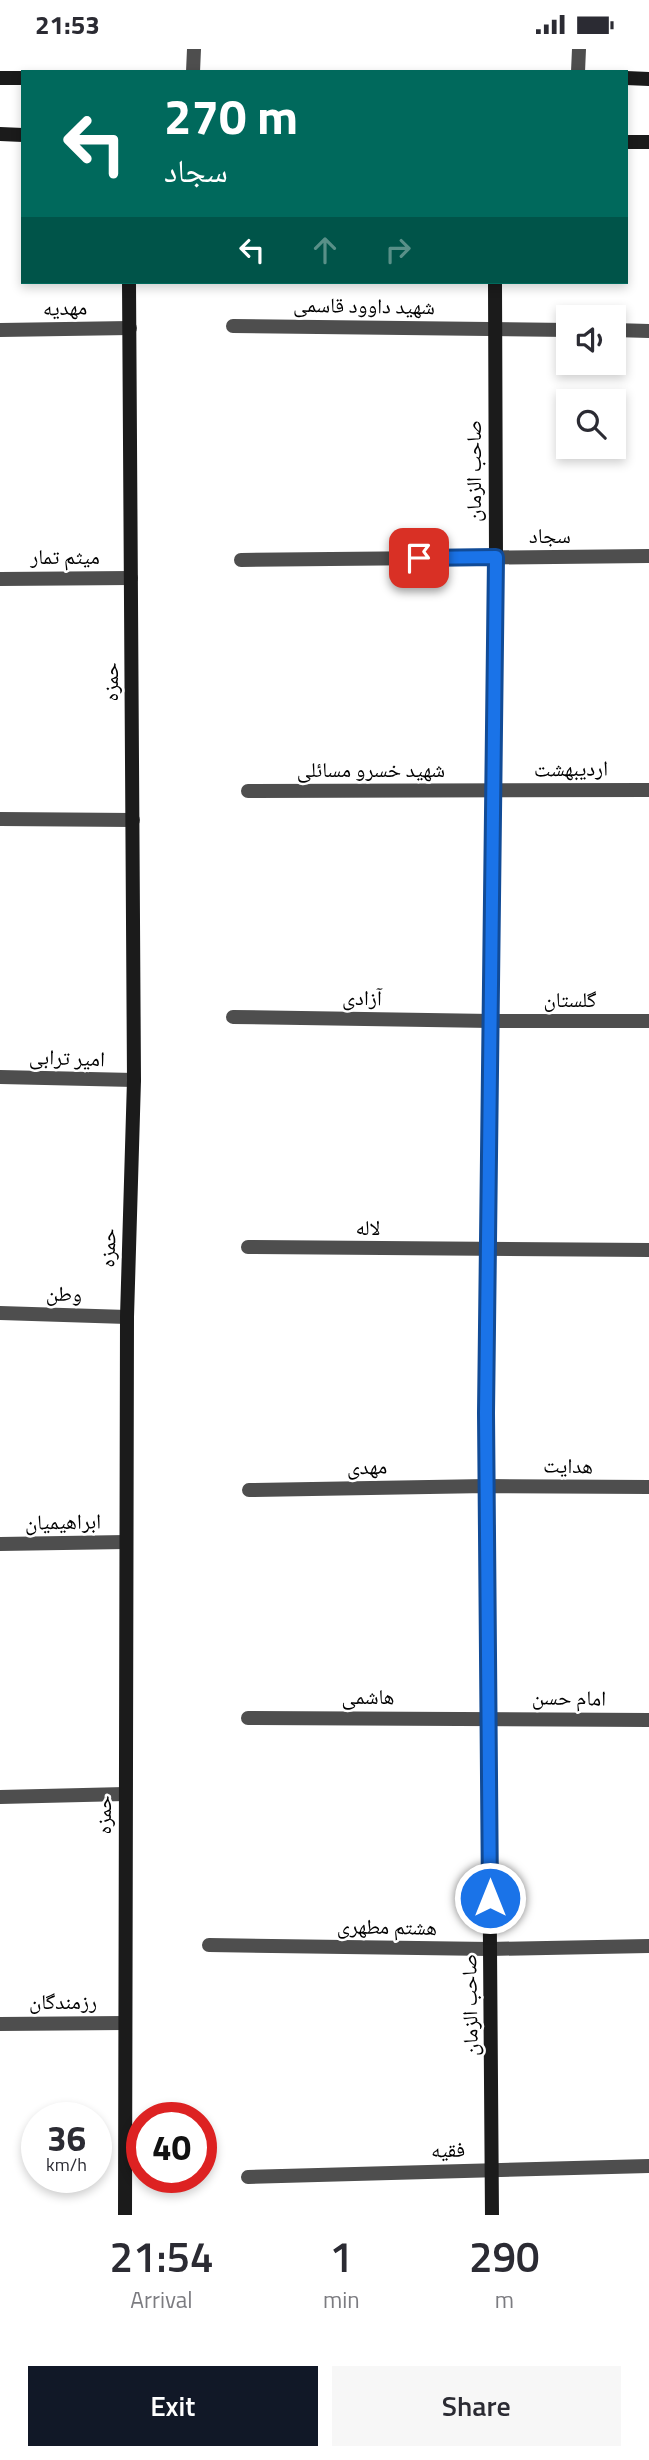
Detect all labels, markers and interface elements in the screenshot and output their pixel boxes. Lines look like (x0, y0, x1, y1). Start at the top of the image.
text: 21:53 (35, 5, 100, 44)
text: 270 m (164, 78, 298, 153)
icon: left (49, 98, 140, 189)
text: سجاد (164, 146, 228, 194)
icon: left (233, 231, 271, 269)
icon: ahead (306, 231, 344, 269)
icon: right (379, 231, 417, 269)
street label: شهید داوود قاسمی (293, 288, 435, 322)
street label: مهدیه (43, 291, 87, 323)
map controls (556, 305, 626, 459)
button: sound (556, 305, 626, 375)
button: search (556, 389, 626, 459)
street label: صاحب الزمان (457, 420, 489, 522)
street label: سجاد (529, 519, 571, 551)
pin (389, 528, 449, 588)
icon: arrive (400, 539, 438, 577)
street label: میثم تمار (29, 540, 100, 572)
street label: حمزه (94, 662, 126, 702)
street label: اردیبهشت (534, 751, 608, 785)
street label: شهید خسرو مسائلی (297, 753, 445, 785)
street label: آزادی (342, 981, 383, 1013)
street label: گلستان (544, 983, 597, 1015)
street label: امیر ترابی (28, 1040, 106, 1074)
street label: لاله (355, 1211, 381, 1243)
street label: حمزه (90, 1228, 124, 1268)
street label: وطن (45, 1276, 83, 1310)
street label: هدایت (543, 1449, 593, 1481)
street label: مهدی (346, 1450, 388, 1482)
street label: ابراهیمیان (25, 1504, 101, 1538)
street label: هاشمی (342, 1680, 394, 1712)
street label: امام حسن (532, 1680, 606, 1714)
street label: حمزه (87, 1795, 119, 1835)
position arrow (453, 1861, 527, 1935)
street label: هشتم مطهری (337, 1909, 437, 1943)
street label: صاحب الزمان (452, 1954, 486, 2056)
street label: رزمندگان (29, 1985, 97, 2017)
speed limit sign: 40 (126, 2102, 217, 2193)
text: 36 (47, 2111, 86, 2165)
street label: فقیه (430, 2132, 466, 2166)
text: km/h (46, 2151, 87, 2178)
text: 21:54 (109, 2224, 214, 2288)
text: 1 (330, 2224, 353, 2288)
text: 290 (469, 2224, 540, 2288)
text: Arrival (130, 2282, 193, 2317)
text: min (323, 2282, 360, 2317)
text: m (495, 2282, 514, 2317)
button: Exit (28, 2366, 318, 2446)
button: Share (332, 2366, 621, 2446)

